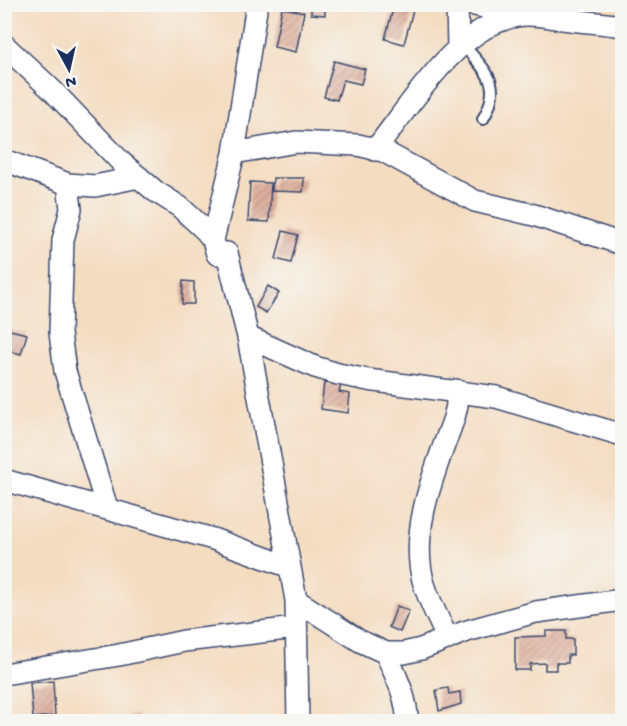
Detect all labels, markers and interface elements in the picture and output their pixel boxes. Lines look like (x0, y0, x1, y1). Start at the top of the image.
north arrow (39, 39, 99, 99)
text: N (64, 70, 77, 91)

